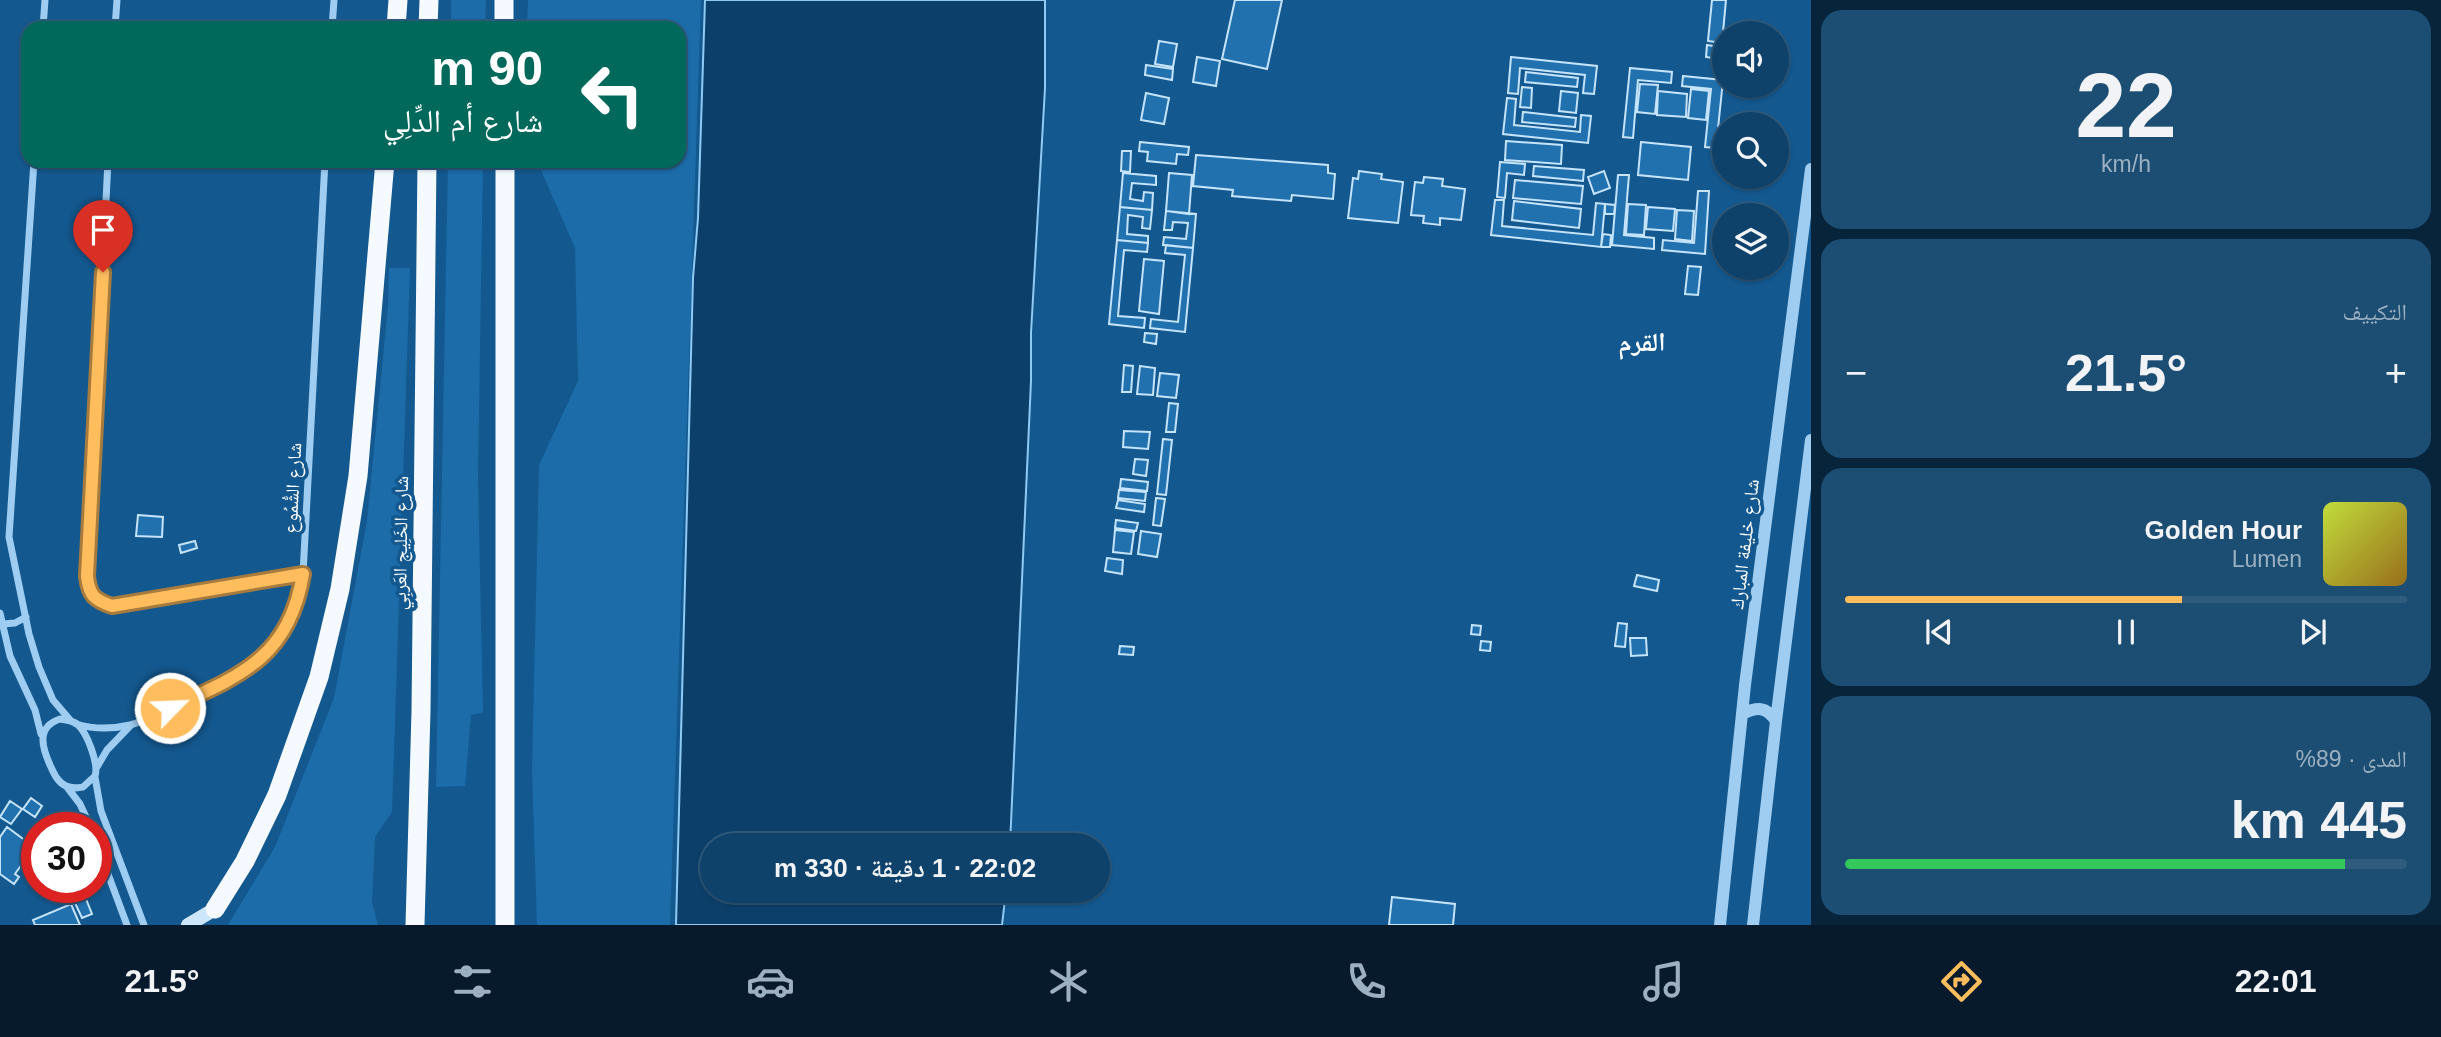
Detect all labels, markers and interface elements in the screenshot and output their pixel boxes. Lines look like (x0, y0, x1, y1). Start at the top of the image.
map controls (1712, 21, 1789, 280)
button: sound (1712, 21, 1789, 98)
text: 90 m (431, 41, 543, 95)
icon: left (567, 49, 658, 140)
text: 22 (2075, 55, 2177, 156)
text: شارع أم الدِّلِي (383, 103, 543, 139)
button: search (1712, 112, 1789, 189)
text: km/h (2101, 151, 2151, 177)
pin (73, 200, 133, 272)
button: layers (1712, 203, 1789, 280)
icon: arrive (84, 211, 122, 249)
text: التكييف (2342, 299, 2407, 325)
district label: القرم (1618, 327, 1666, 360)
text: 21.5° (2065, 344, 2187, 402)
text: − (1845, 352, 1867, 394)
text: + (2385, 352, 2407, 394)
street label: شارع الشُّمُوع (280, 442, 306, 534)
street label: شارع الخَلِيج العَربِي (389, 476, 417, 610)
street label: شارع خليفة المبارك (1726, 478, 1764, 610)
text: Golden Hour (2145, 515, 2302, 545)
text: Lumen (2232, 546, 2302, 572)
icon: previous (1920, 613, 1958, 651)
icon: pause (2107, 613, 2145, 651)
icon: next (2294, 613, 2332, 651)
position arrow (133, 671, 207, 745)
text: المدى · 89% (2296, 746, 2407, 772)
text: 445 km (2231, 791, 2407, 849)
speed limit sign: 30 (21, 812, 112, 903)
text: 22:02 · 1 دقيقة · 330 m (774, 853, 1036, 883)
icon: filters (448, 957, 497, 1006)
icon: car (746, 957, 795, 1006)
icon: climate (1044, 957, 1093, 1006)
icon: phone (1342, 957, 1391, 1006)
icon: music (1639, 957, 1688, 1006)
icon: directions (1937, 957, 1986, 1006)
text: 21.5° (124, 963, 200, 999)
text: 22:01 (2235, 963, 2317, 999)

